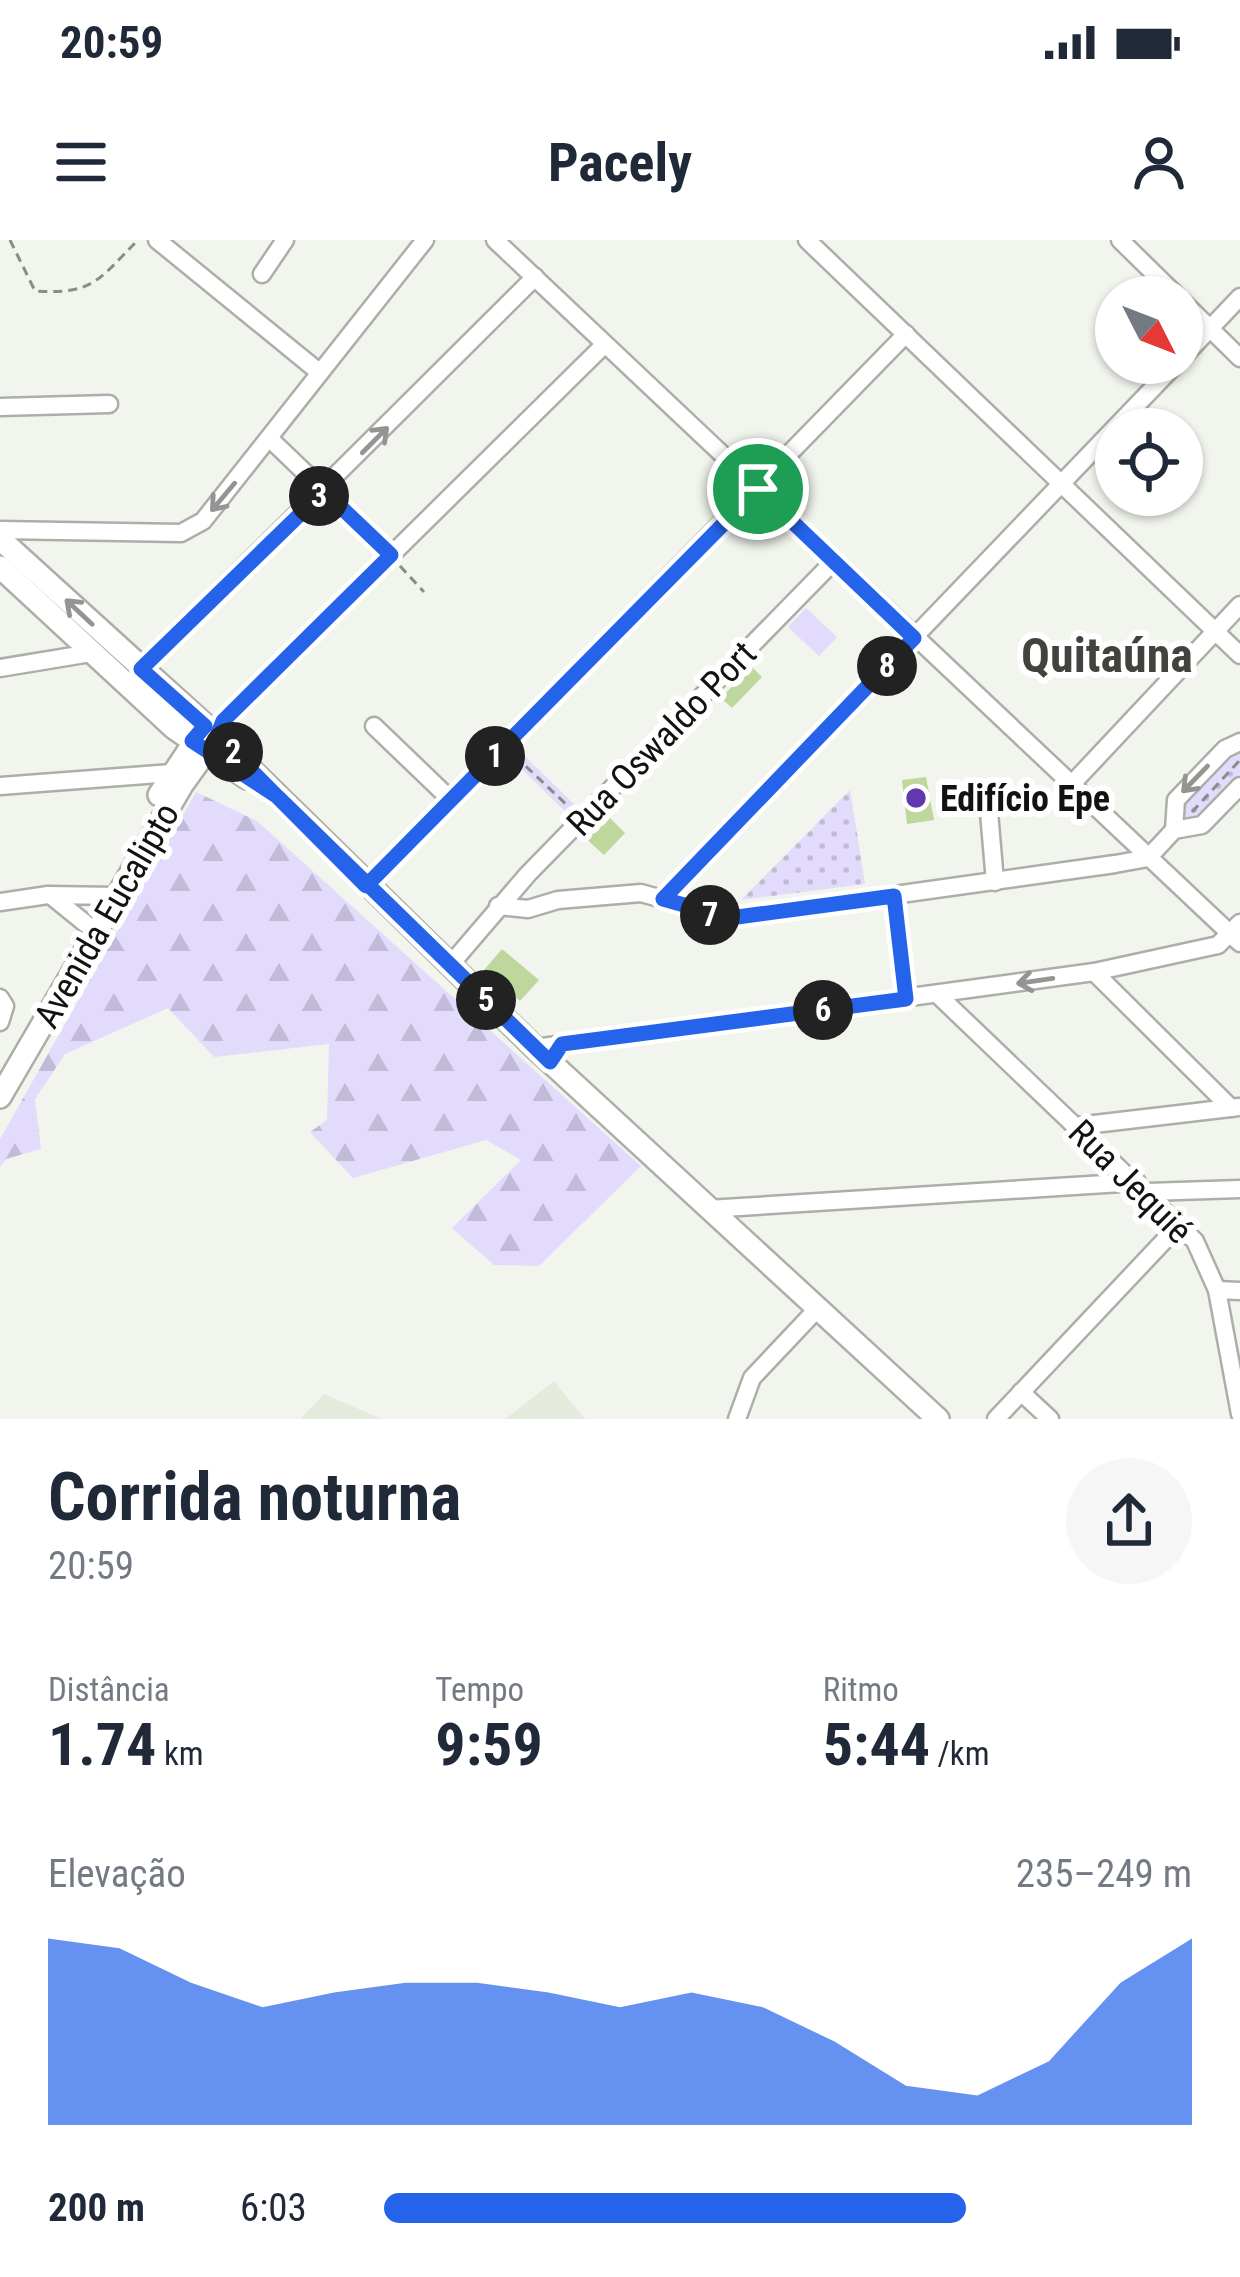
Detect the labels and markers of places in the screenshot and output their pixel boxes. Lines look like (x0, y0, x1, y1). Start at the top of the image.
pin (707, 438, 809, 540)
pin: 3 (289, 466, 349, 526)
pin: 8 (857, 636, 917, 696)
pin: 2 (203, 722, 263, 782)
pin: 1 (465, 726, 525, 786)
place label: Edifício Epe (940, 778, 1110, 820)
marker: Edifício Epe (903, 785, 929, 811)
pin: 7 (680, 885, 740, 945)
pin: 5 (456, 970, 516, 1030)
pin: 6 (793, 980, 853, 1040)

